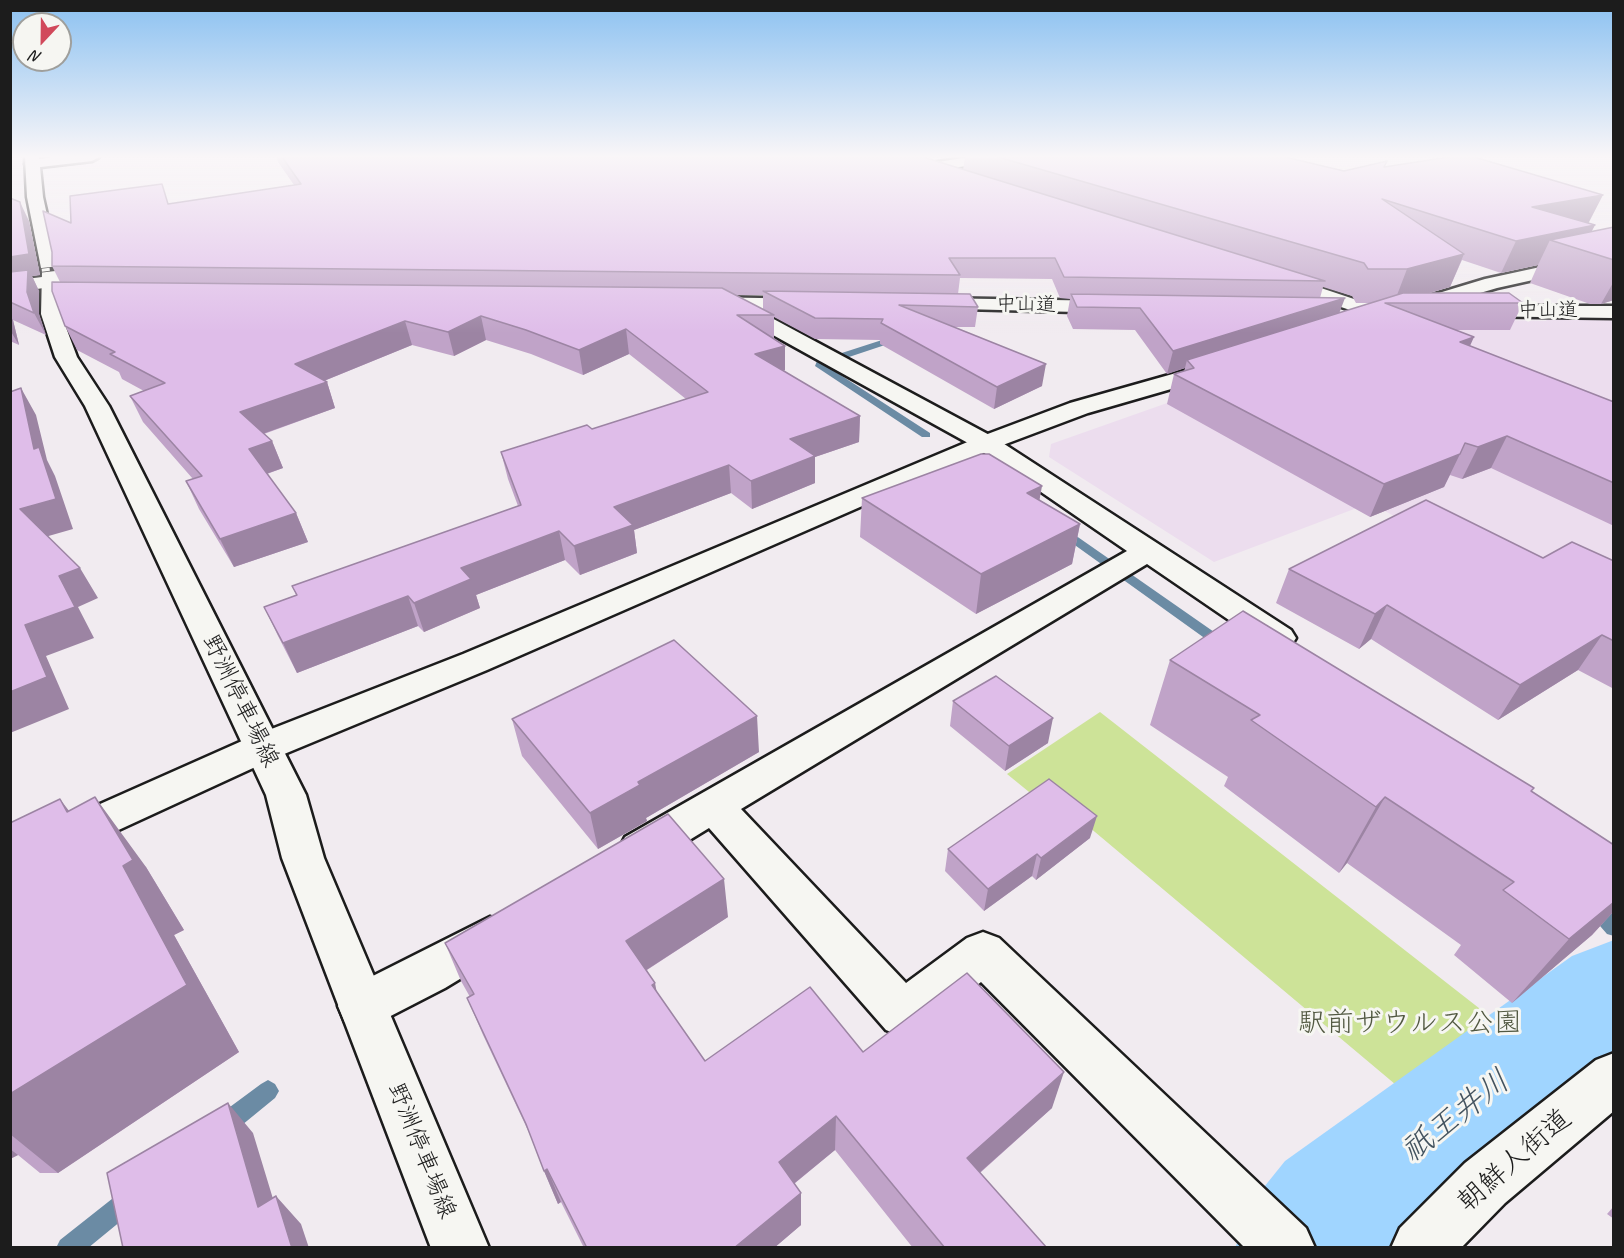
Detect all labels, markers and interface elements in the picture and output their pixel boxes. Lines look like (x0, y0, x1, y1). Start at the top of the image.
north arrow (12, 12, 72, 72)
text: N (28, 46, 44, 68)
street label: 中山道 (996, 292, 1056, 318)
street label: 中山道 (1518, 299, 1578, 323)
street label: 野洲停車場線 (195, 630, 285, 772)
park label: 駅前ザウルス公園 (1298, 1007, 1522, 1041)
water label: 祇王井川 (1394, 1062, 1518, 1172)
street label: 野洲停車場線 (381, 1079, 461, 1223)
street label: 朝鮮人街道 (1451, 1102, 1579, 1220)

